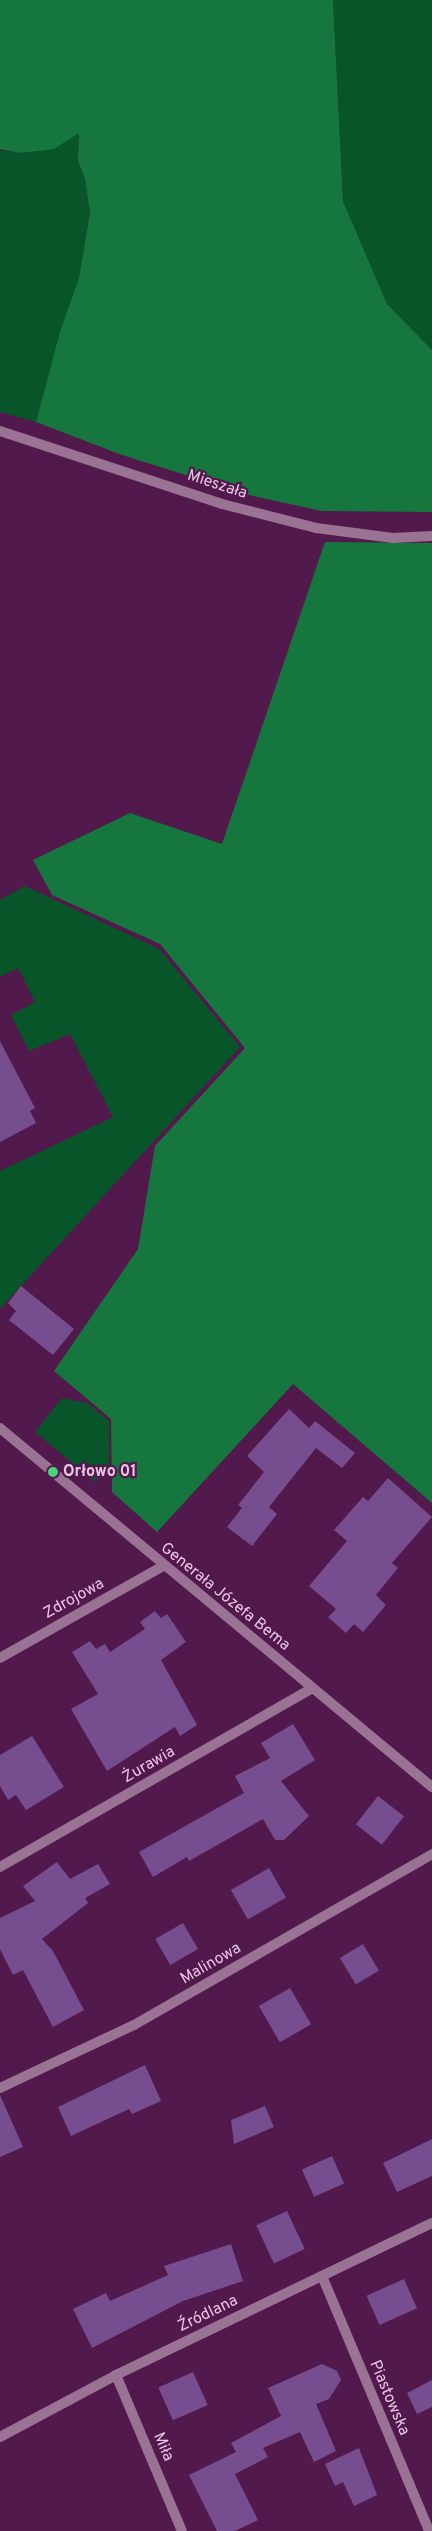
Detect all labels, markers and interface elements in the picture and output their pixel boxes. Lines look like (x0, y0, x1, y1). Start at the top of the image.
street label: Mieszała (185, 466, 249, 504)
place label: Orłowo 01 (63, 1462, 137, 1482)
marker: Orłowo 01 (47, 1466, 59, 1478)
street label: Generała Józefa Bema (156, 1539, 294, 1655)
street label: Zdrojowa (40, 1575, 108, 1623)
street label: Żurawia (119, 1742, 179, 1788)
street label: Malinowa (177, 1939, 245, 1989)
street label: Źródlana (175, 2291, 241, 2337)
street label: Piastowska (365, 2357, 413, 2439)
street label: Miła (148, 2430, 178, 2464)

